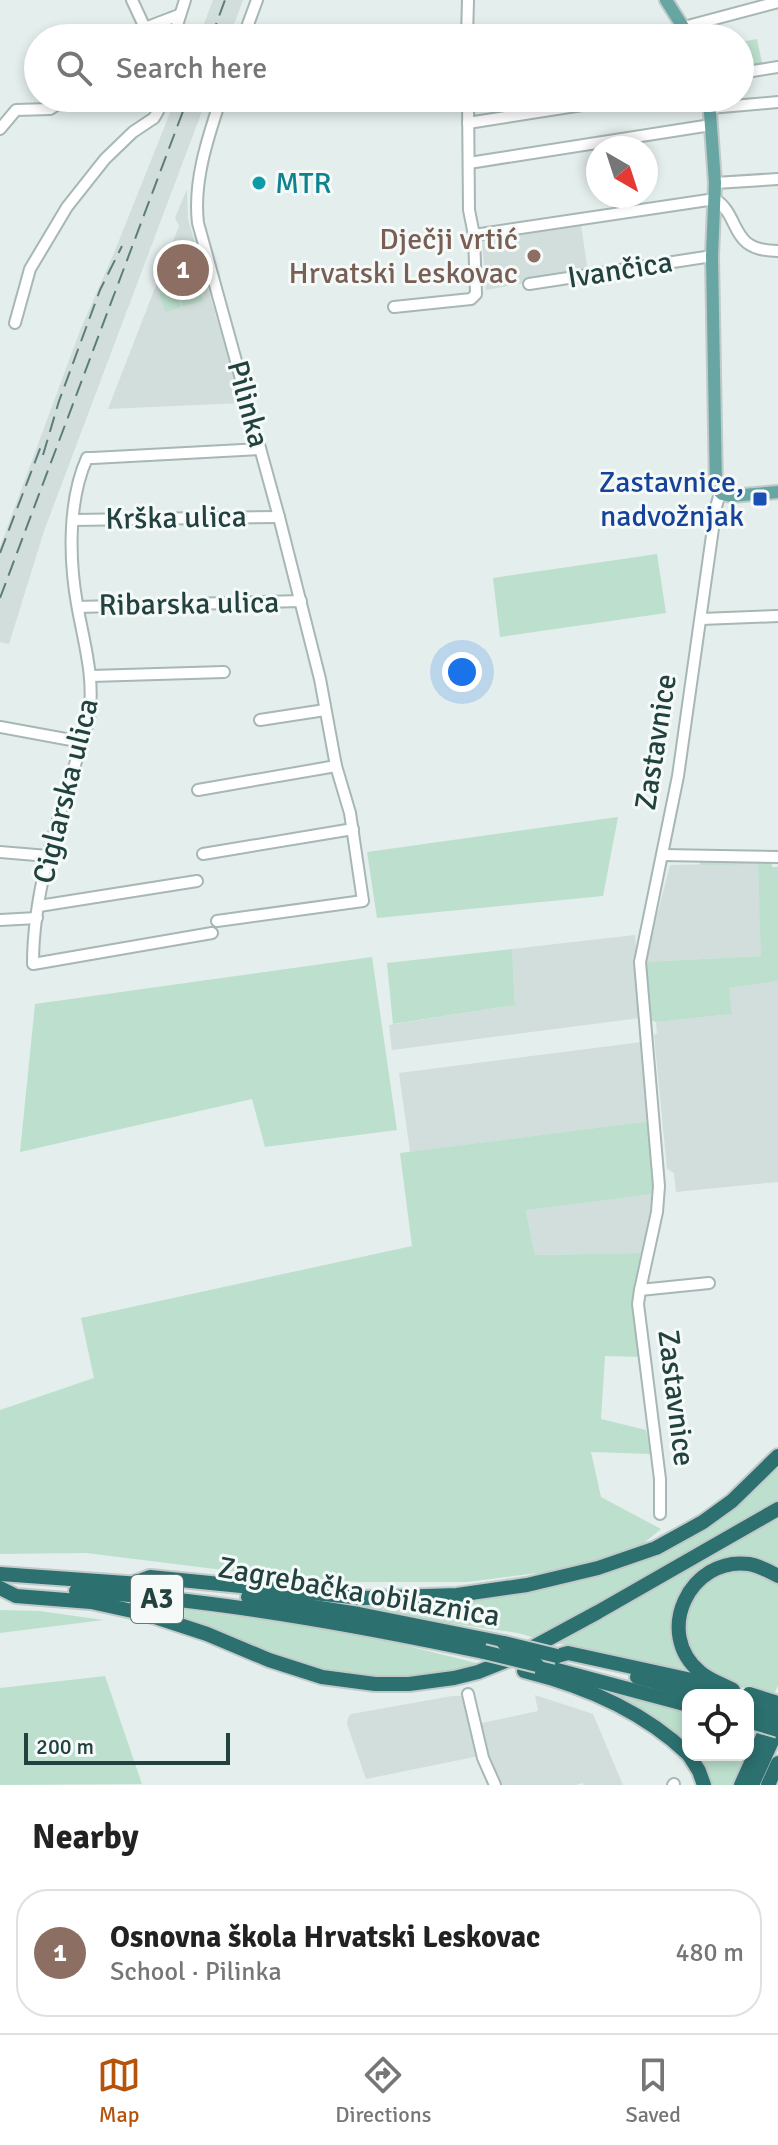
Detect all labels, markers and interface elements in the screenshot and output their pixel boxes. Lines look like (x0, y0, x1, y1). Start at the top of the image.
search box (24, 24, 754, 112)
icon: search (52, 46, 96, 90)
text: Search here (116, 50, 267, 87)
north arrow (586, 136, 658, 208)
place label: MTR (275, 165, 332, 202)
marker: MTR (250, 174, 268, 192)
place label: Dječji vrtić Hrvatski Leskovac (289, 221, 518, 292)
pin: 1 (157, 240, 209, 300)
street label: Ivančica (565, 243, 675, 297)
marker: Dječji vrtić Hrvatski Leskovac (525, 247, 543, 265)
street label: Pilinka (219, 356, 277, 452)
place label: Zastavnice, nadvožnjak (599, 464, 744, 535)
marker: Zastavnice, nadvožnjak (751, 490, 769, 508)
street label: Krška ulica (105, 498, 247, 538)
street label: Ribarska ulica (98, 584, 280, 624)
your location (442, 652, 482, 692)
street label: Zastavnice (627, 671, 685, 813)
street label: Ciglarska ulica (25, 694, 107, 888)
street label: Zastavnice (649, 1328, 703, 1468)
street label: Zagrebačka obilaznica (215, 1549, 503, 1635)
road number: A3 (131, 1575, 183, 1623)
map controls (682, 1689, 754, 1761)
button: locate (682, 1689, 754, 1761)
scale bar (24, 1729, 230, 1765)
text: 200 m (36, 1733, 94, 1760)
text: Nearby (32, 1816, 139, 1858)
text: Osnovna škola Hrvatski Leskovac (110, 1919, 540, 1956)
text: 1 (53, 1937, 67, 1969)
text: 480 m (675, 1937, 744, 1969)
text: School · Pilinka (110, 1956, 282, 1988)
tab: Map (97, 2053, 141, 2128)
tab: Directions (335, 2053, 431, 2128)
tab: Saved (626, 2053, 681, 2128)

